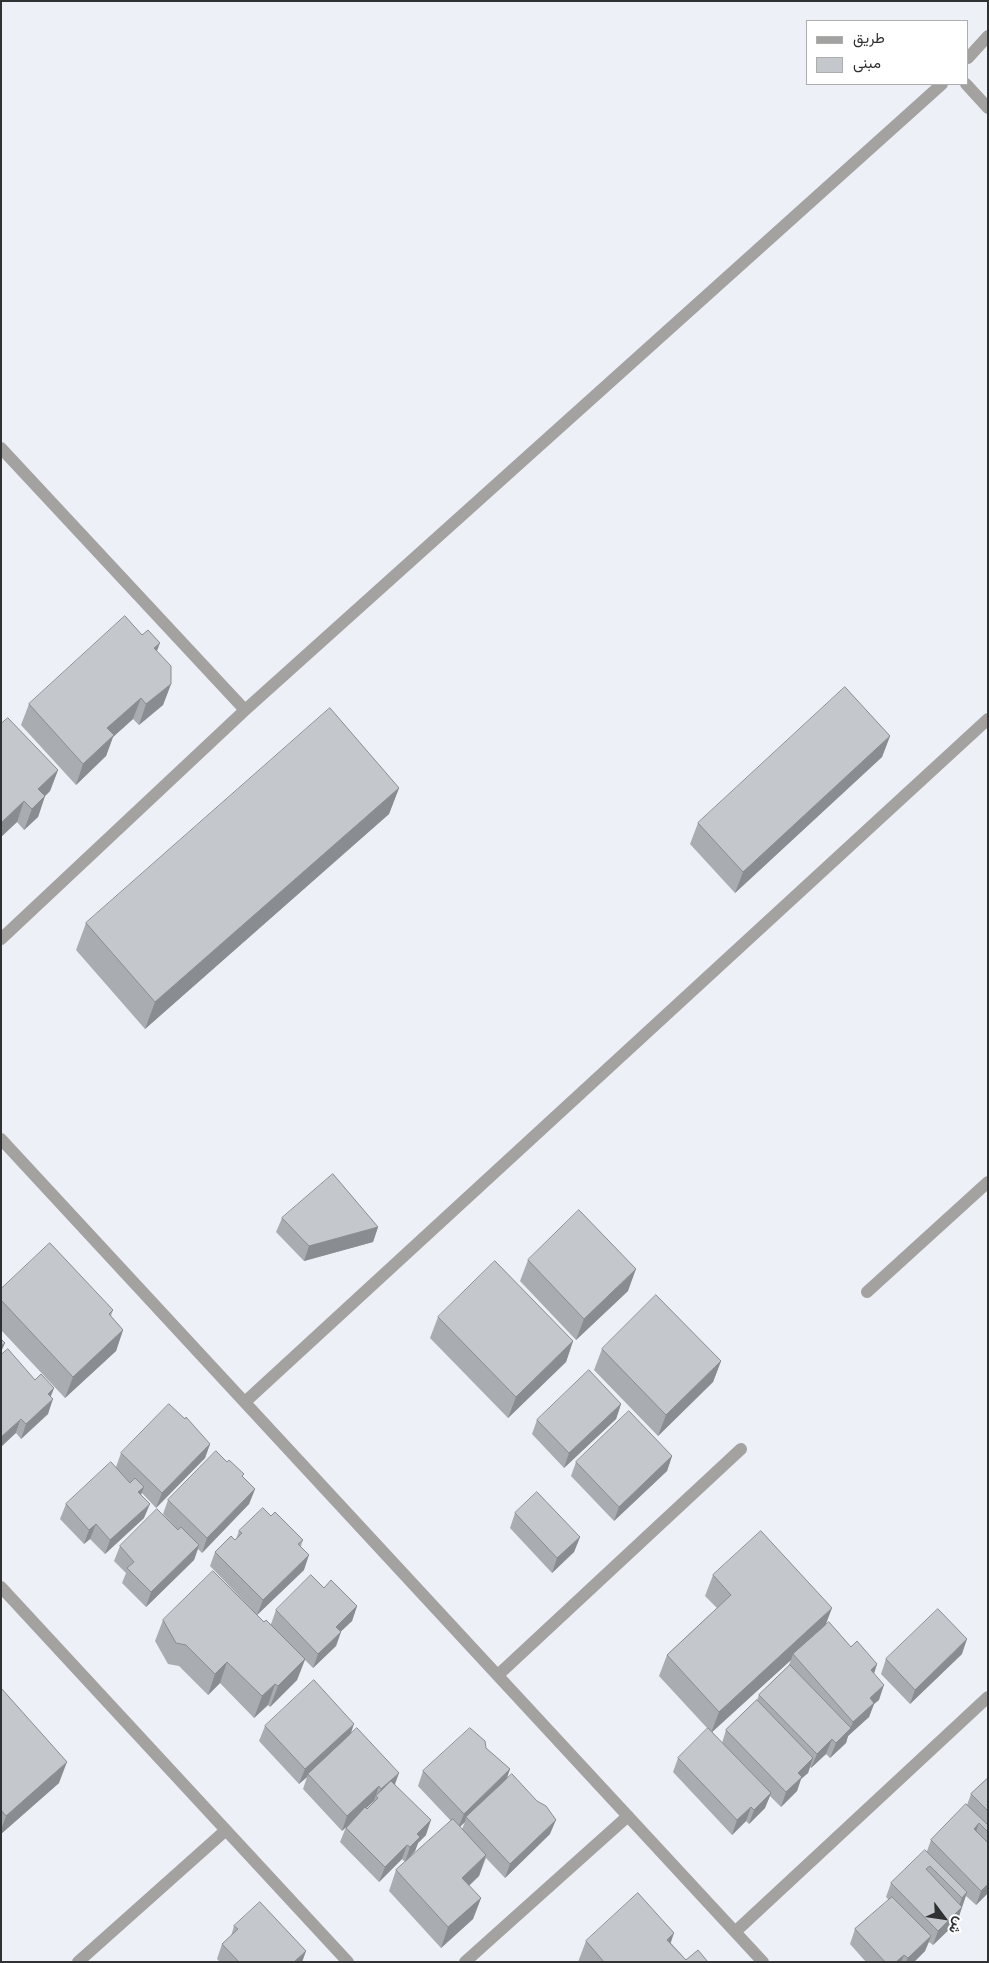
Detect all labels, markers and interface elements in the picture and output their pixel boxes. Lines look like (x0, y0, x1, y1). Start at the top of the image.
legend (806, 20, 969, 85)
text: طريق (853, 29, 885, 47)
text: مبنى (853, 54, 881, 72)
north arrow (919, 1893, 969, 1943)
text: ش (946, 1914, 968, 1937)

